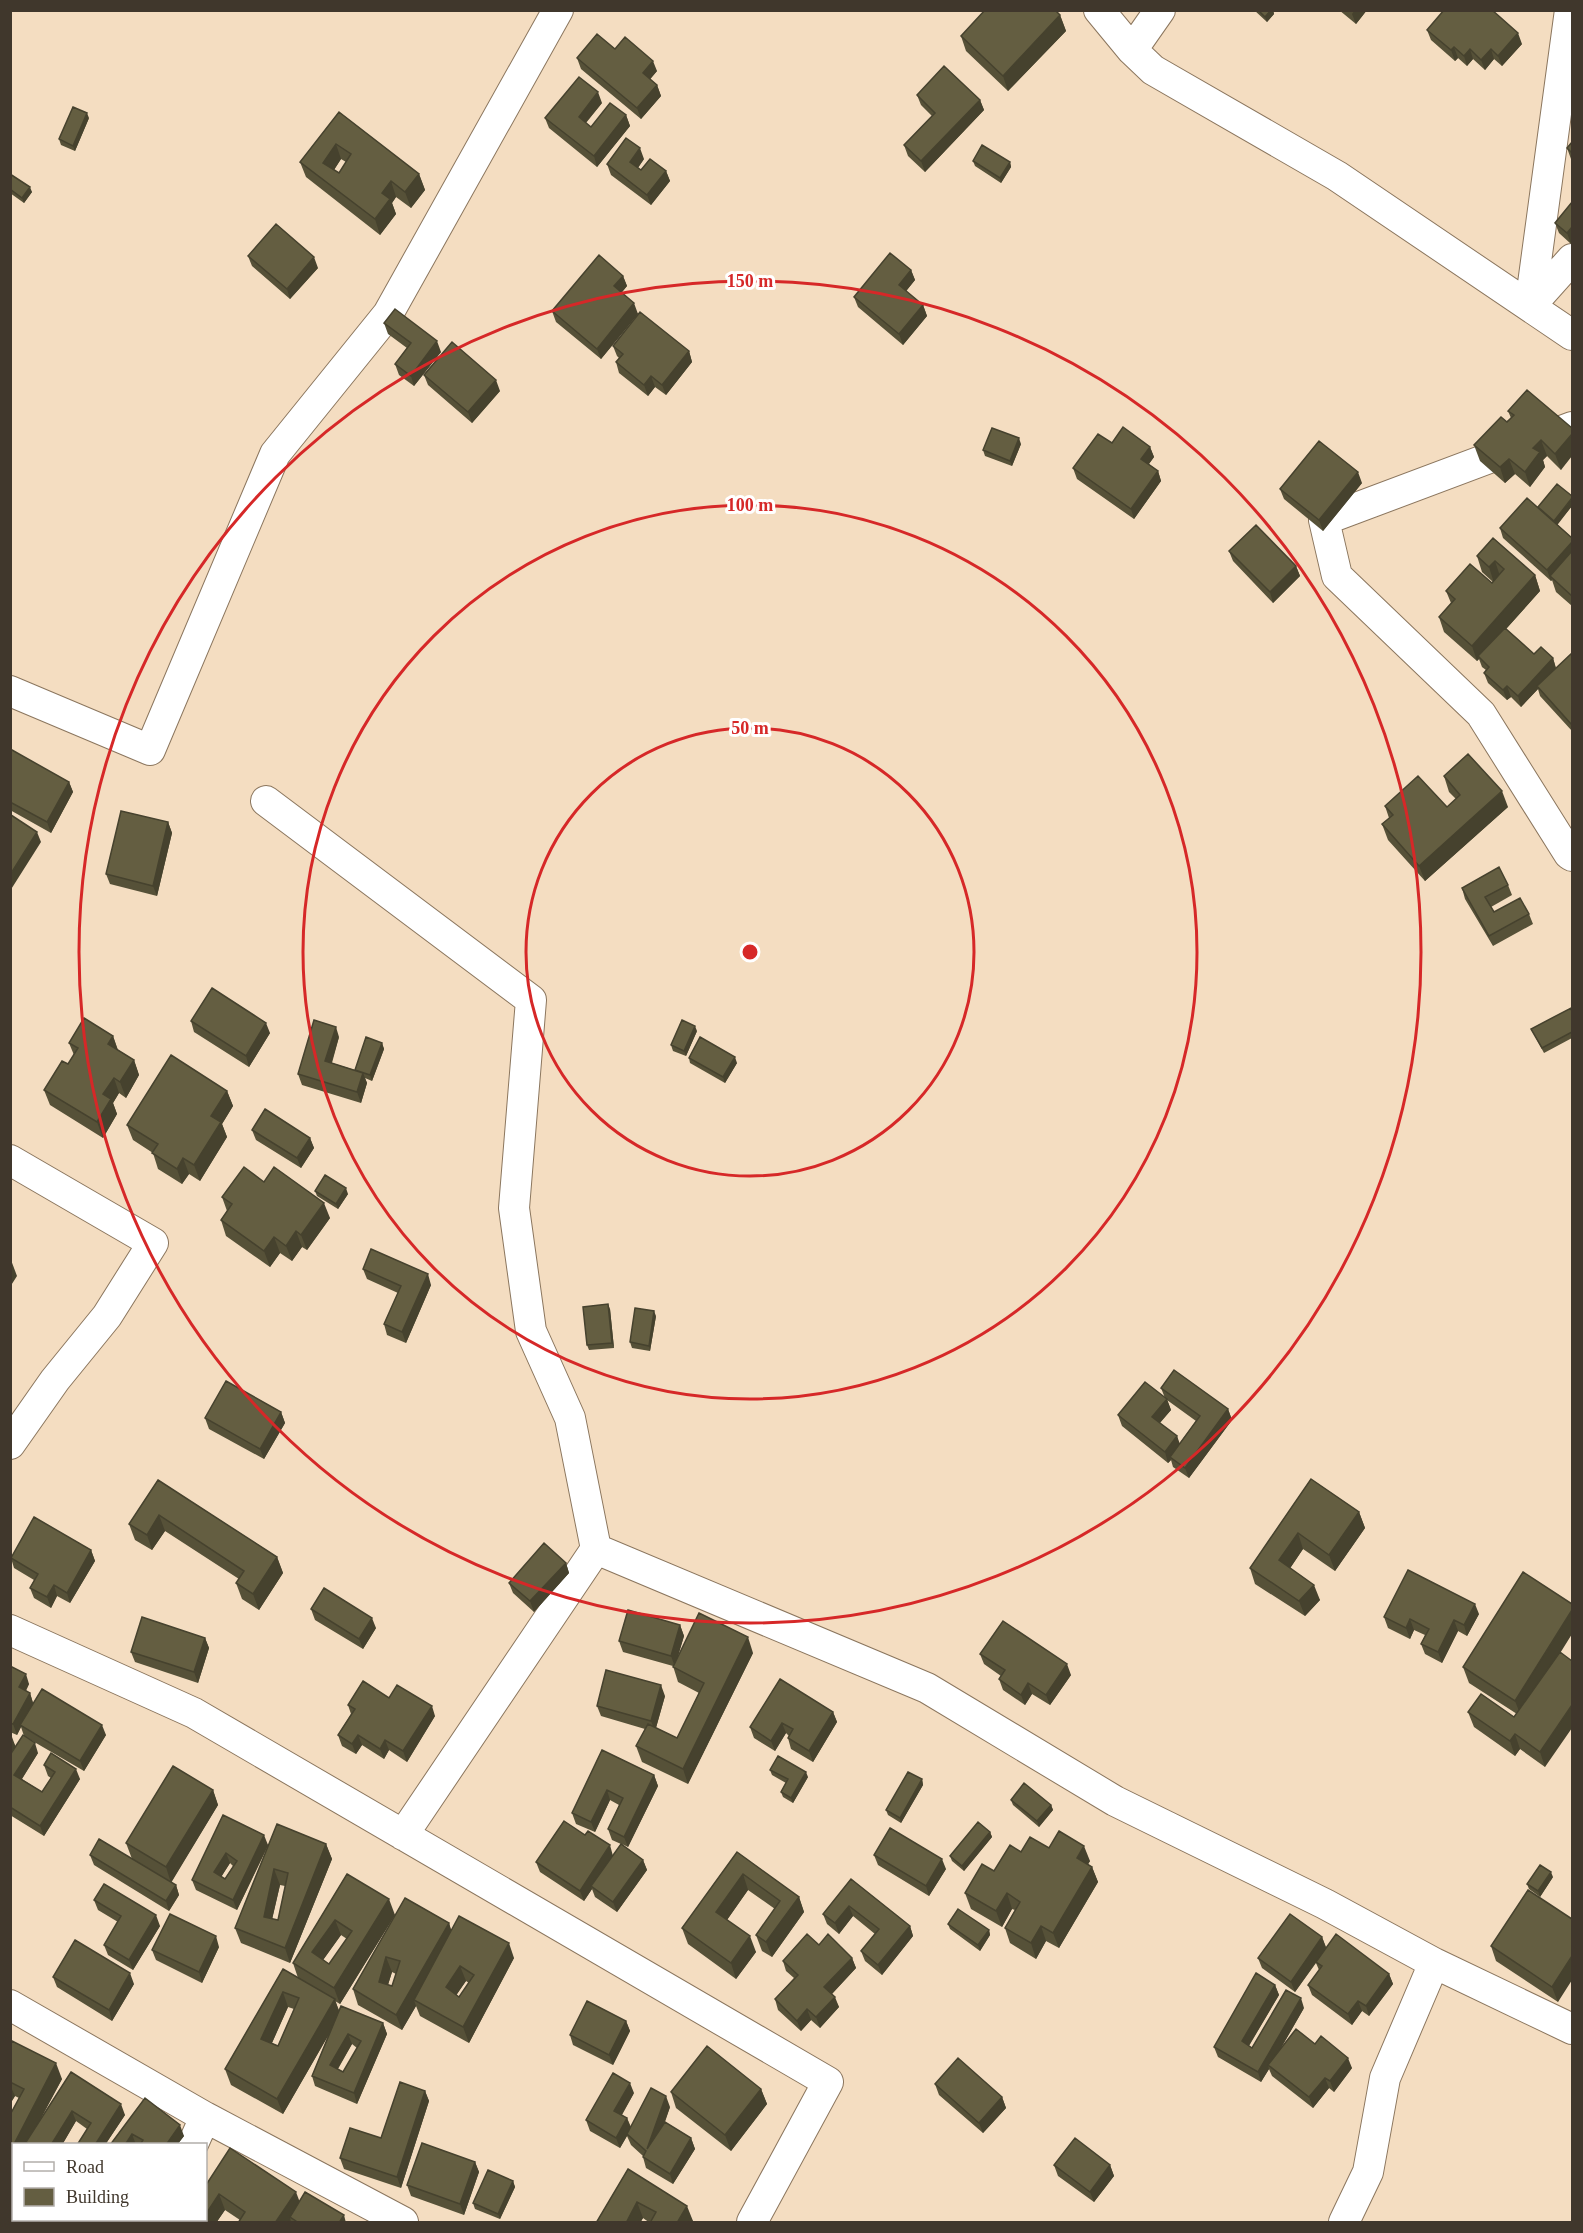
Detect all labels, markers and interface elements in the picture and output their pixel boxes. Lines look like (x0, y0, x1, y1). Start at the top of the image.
text: 150 m (727, 271, 773, 291)
text: 100 m (727, 495, 773, 515)
text: 50 m (731, 718, 769, 738)
centre of rings (740, 942, 760, 962)
legend (12, 2143, 207, 2221)
text: Road (66, 2157, 104, 2177)
text: Building (66, 2187, 129, 2207)

